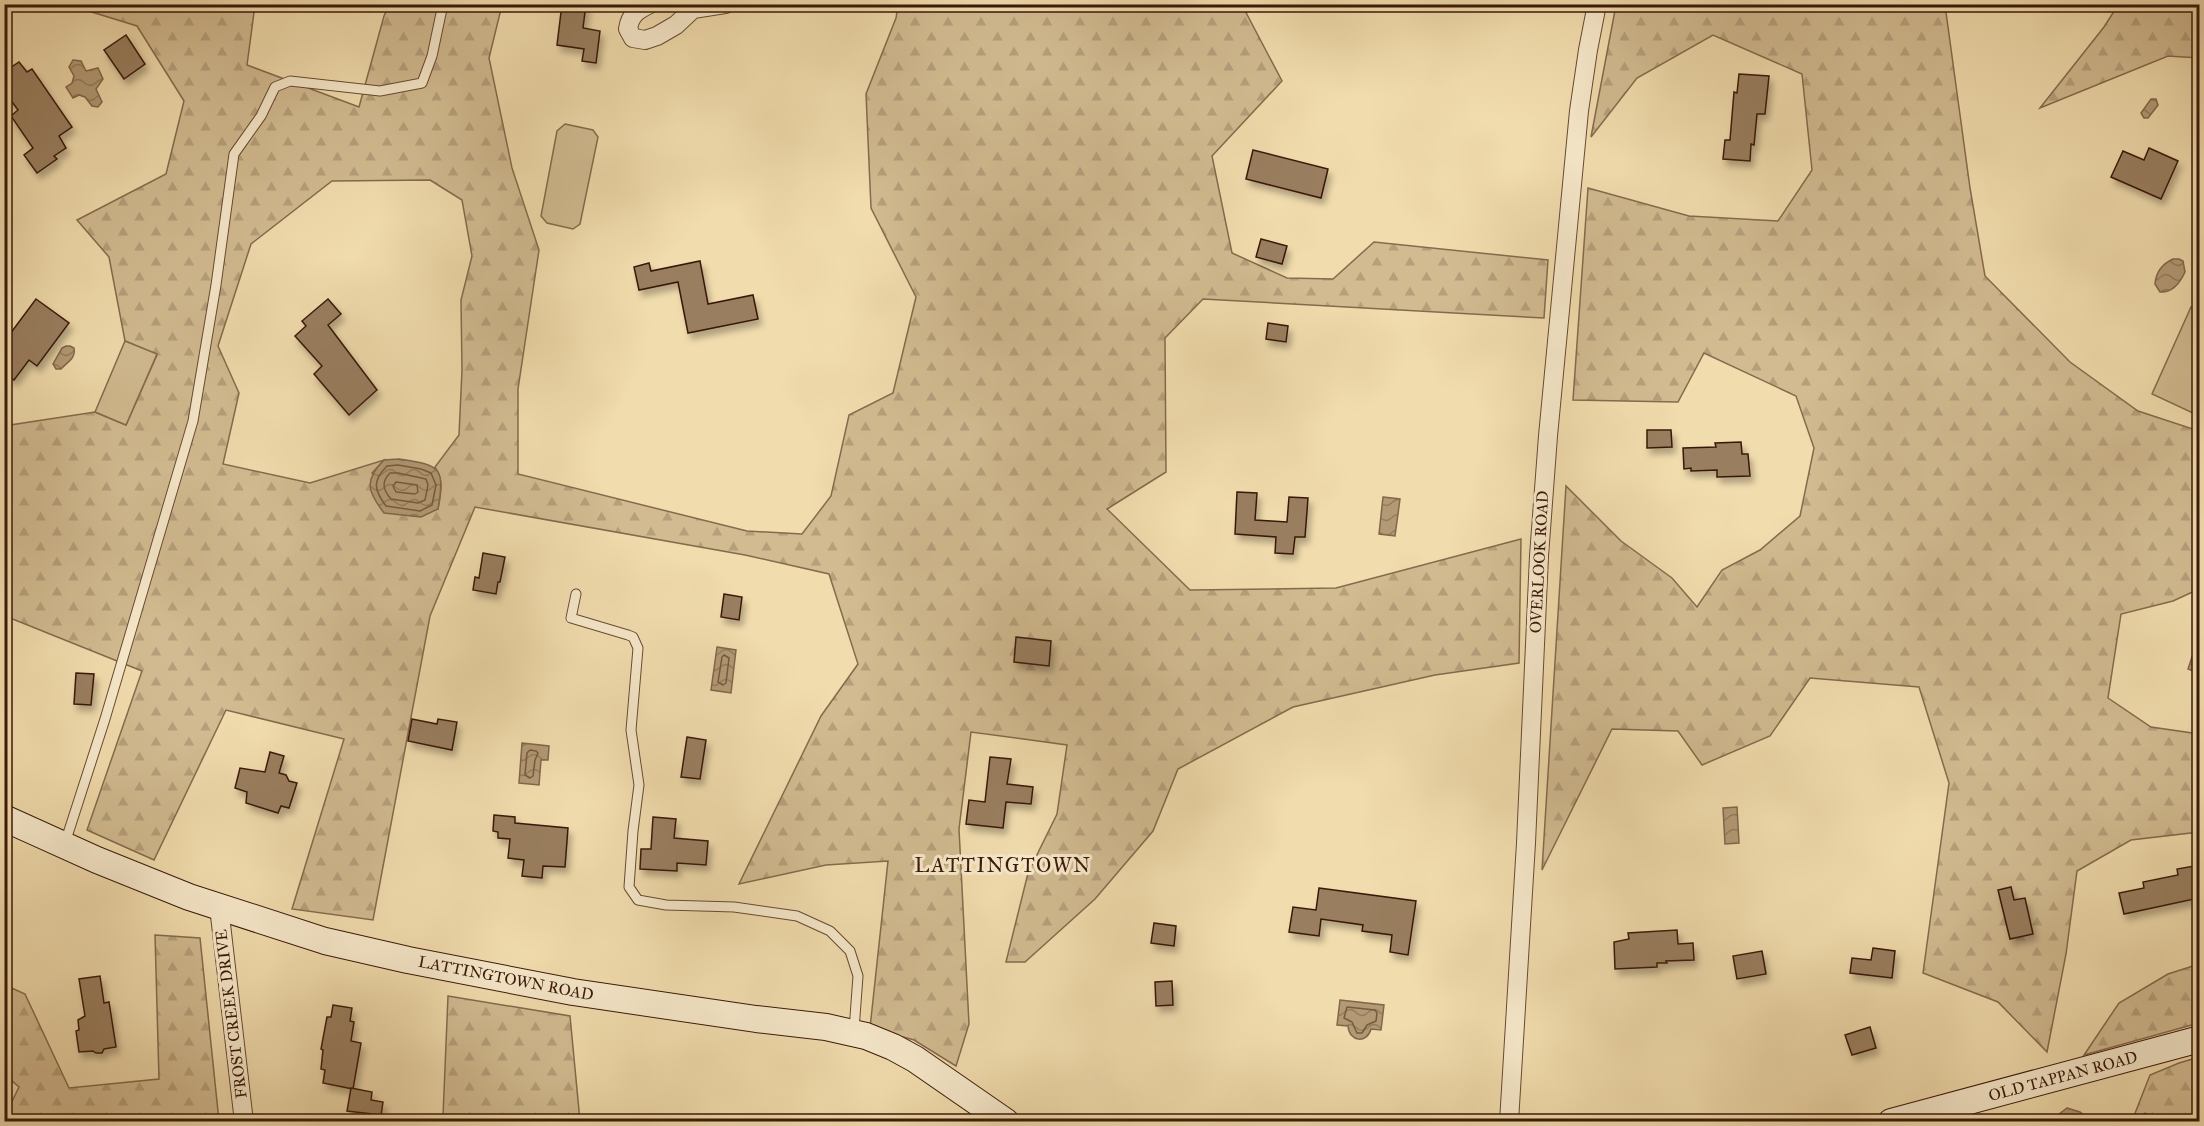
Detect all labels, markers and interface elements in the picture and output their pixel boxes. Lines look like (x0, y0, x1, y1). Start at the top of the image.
street label: OVERLOOK ROAD (1526, 490, 1552, 634)
district label: LATTINGTOWN (914, 853, 1092, 877)
street label: FROST CREEK DRIVE (211, 928, 251, 1100)
street label: LATTINGTOWN ROAD (417, 952, 595, 1004)
street label: OLD TAPPAN ROAD (1986, 1047, 2140, 1105)

